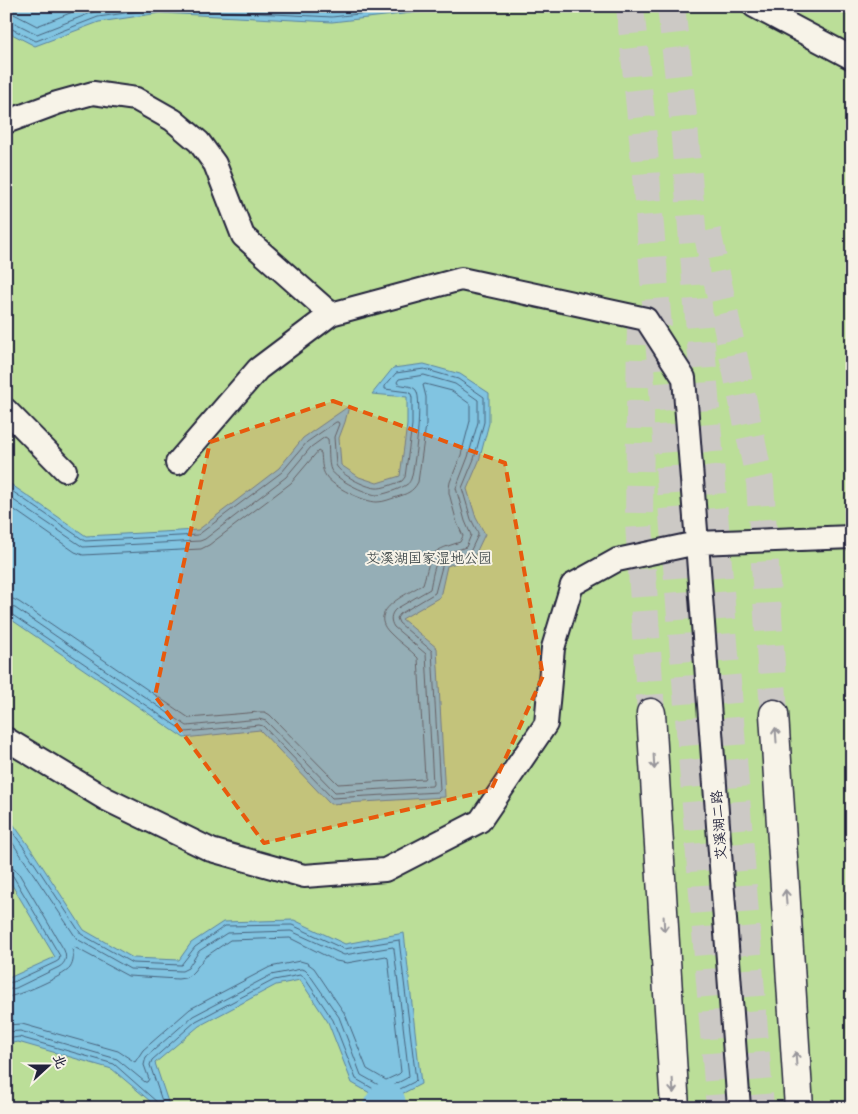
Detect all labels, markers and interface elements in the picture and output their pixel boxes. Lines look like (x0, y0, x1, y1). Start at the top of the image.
park label: 艾溪湖国家湿地公园 (366, 548, 492, 567)
one-way arrow (771, 727, 780, 743)
one-way arrow (649, 753, 658, 769)
street label: 艾溪湖二路 (706, 789, 730, 861)
one-way arrow (781, 889, 790, 905)
one-way arrow (659, 915, 668, 931)
north arrow (22, 1042, 72, 1092)
text: 北 (49, 1051, 72, 1071)
one-way arrow (791, 1051, 800, 1067)
one-way arrow (669, 1078, 678, 1094)

